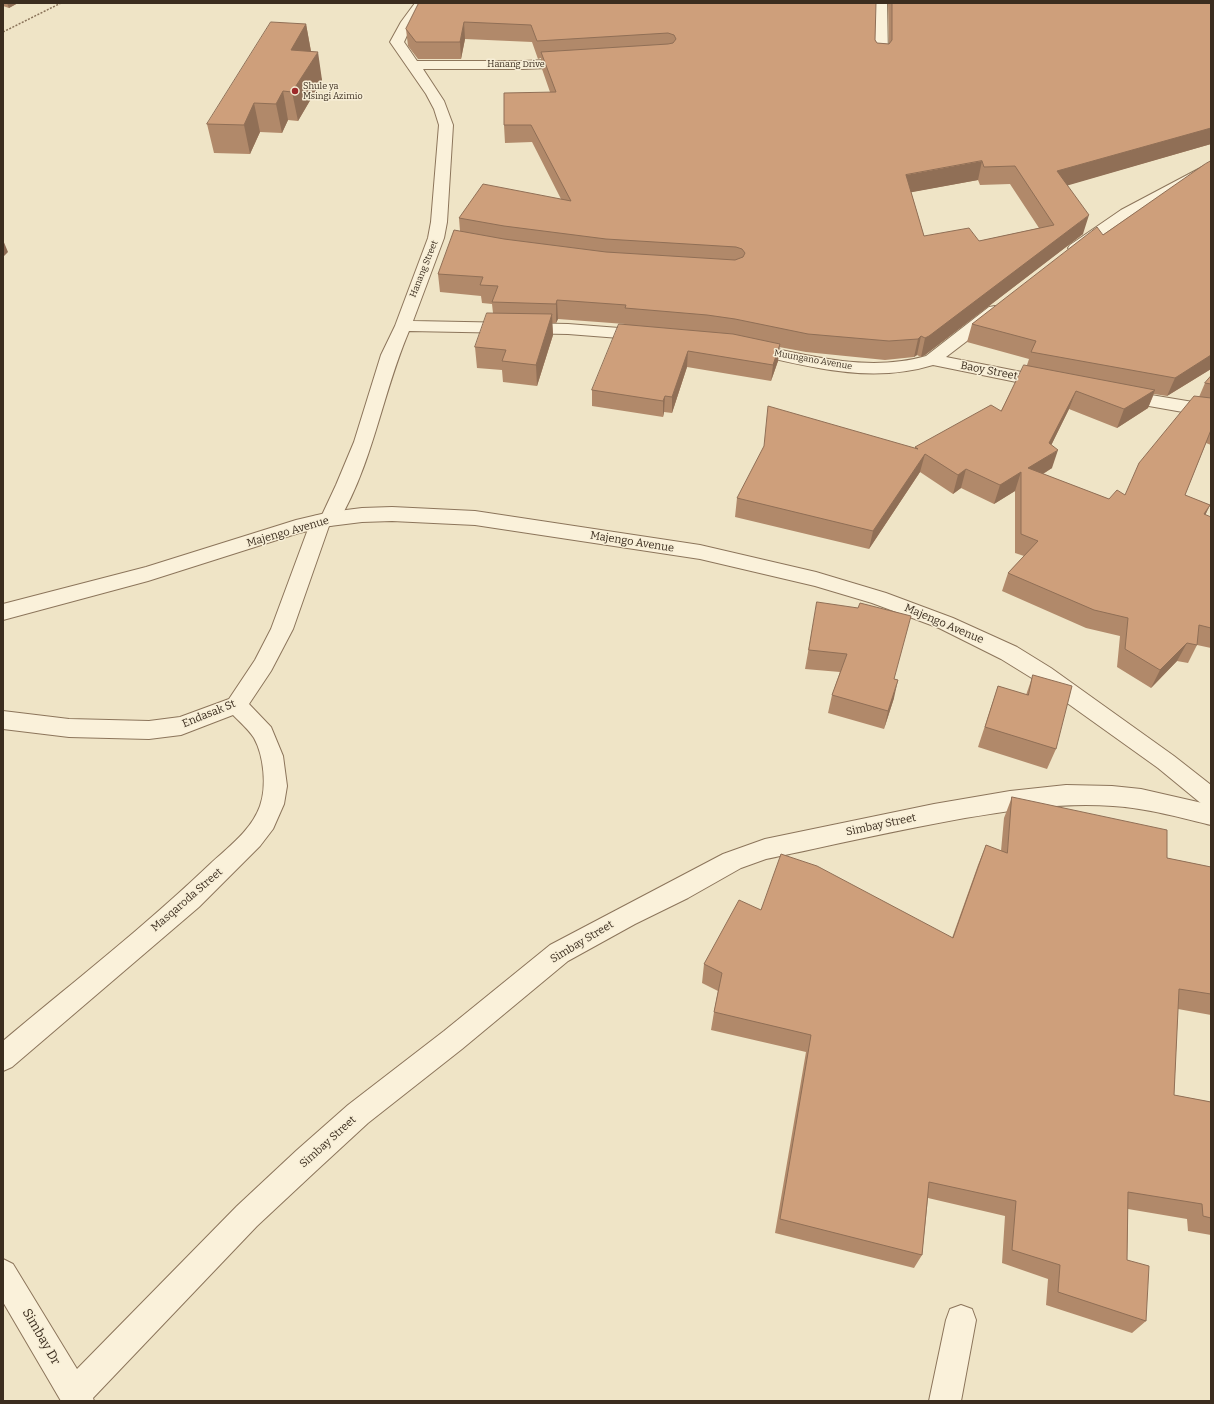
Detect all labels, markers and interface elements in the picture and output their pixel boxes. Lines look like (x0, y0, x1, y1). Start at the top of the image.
street label: Hanang Drive (487, 59, 545, 69)
place label: Shule ya Msingi Azimio (303, 81, 363, 102)
marker: Shule ya Msingi Azimio (290, 86, 300, 96)
street label: Hanang Street (408, 239, 440, 299)
street label: Muungano Avenue (773, 348, 853, 372)
street label: Baoy Street (959, 359, 1019, 383)
street label: Majengo Avenue (245, 514, 331, 550)
street label: Majengo Avenue (589, 529, 675, 555)
street label: Majengo Avenue (902, 601, 986, 647)
street label: Endasak St (180, 697, 238, 731)
street label: Simbay Street (845, 811, 917, 839)
street label: Masqaroda Street (149, 866, 225, 934)
street label: Simbay Street (548, 918, 616, 966)
street label: Simbay Street (297, 1113, 359, 1171)
street label: Simbay Dr (19, 1306, 63, 1368)

